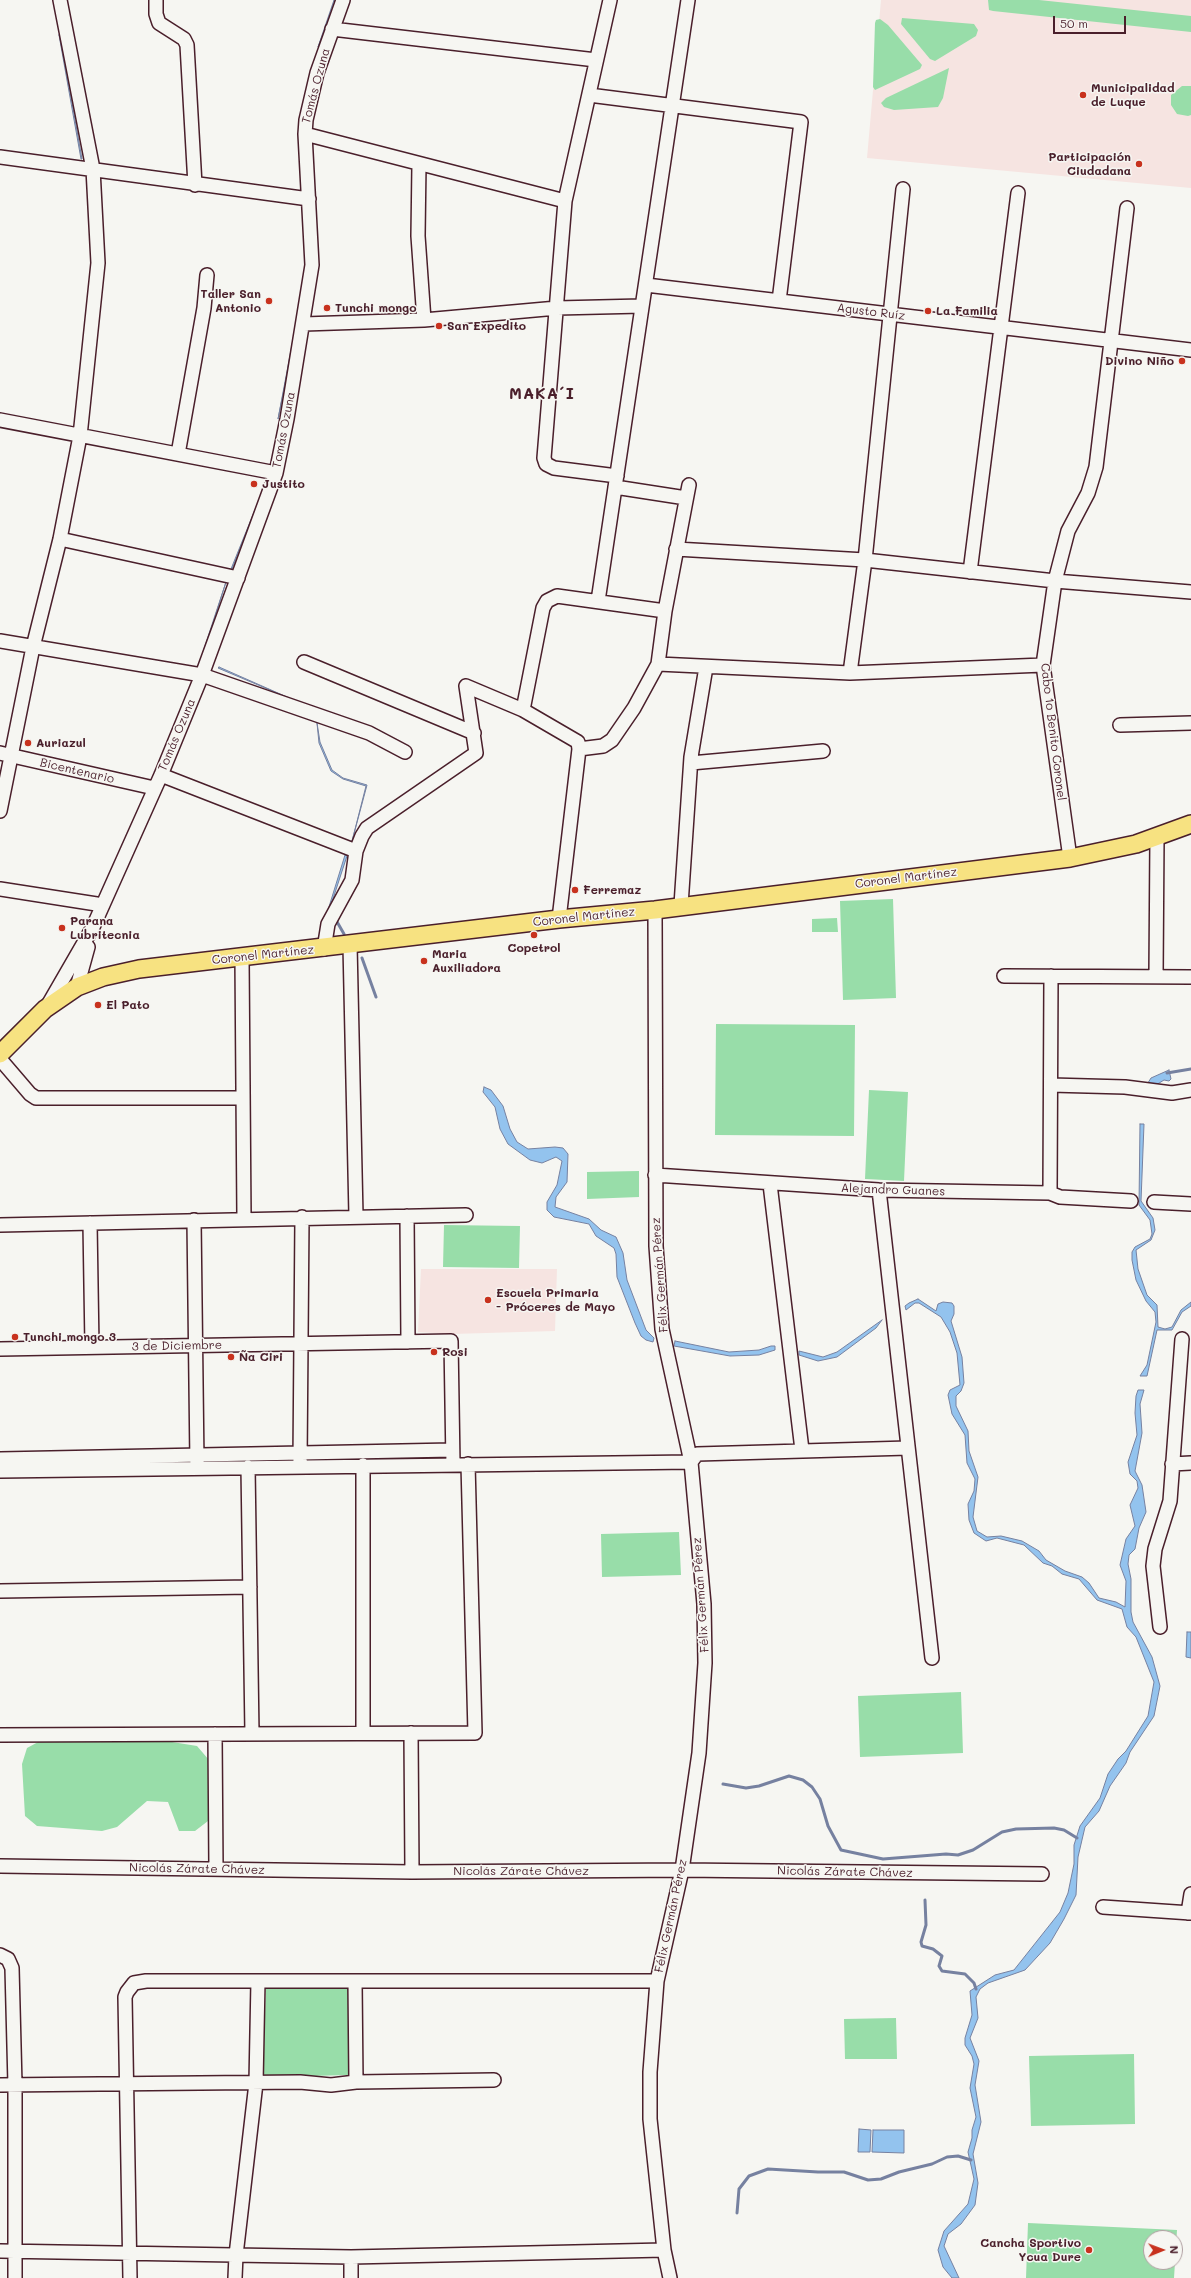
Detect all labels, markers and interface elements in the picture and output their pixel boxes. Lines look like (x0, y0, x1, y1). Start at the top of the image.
scale bar (1055, 8, 1128, 34)
text: 50 m (1060, 15, 1088, 31)
street label: Tomás Ozuna (299, 47, 333, 125)
place label: Municipalidad de Luque (1091, 81, 1175, 109)
marker: Municipalidad de Luque (1078, 90, 1088, 100)
place label: Participación Ciudadana (1048, 150, 1131, 178)
marker: Participación Ciudadana (1134, 159, 1144, 169)
place label: Taller San Antonio (201, 287, 261, 315)
marker: Taller San Antonio (264, 296, 274, 306)
place label: Tunchi mongo (335, 301, 417, 315)
street label: Agusto Ruíz (836, 301, 906, 323)
marker: Tunchi mongo (322, 303, 332, 313)
place label: La Familia (936, 304, 998, 318)
marker: La Familia (923, 306, 933, 316)
place label: San Expedito (447, 319, 526, 333)
marker: San Expedito (434, 321, 444, 331)
place label: Divino Niño (1105, 354, 1174, 368)
marker: Divino Niño (1177, 356, 1187, 366)
district label: MAKA´I (509, 384, 575, 404)
street label: Tomás Ozuna (270, 391, 298, 469)
place label: Justito (262, 477, 305, 491)
marker: Justito (249, 479, 259, 489)
street label: Cabo 1o Benito Coronel (1037, 662, 1069, 802)
street label: Tomás Ozuna (155, 697, 199, 773)
place label: Auriazul (36, 736, 86, 750)
marker: Auriazul (23, 738, 33, 748)
street label: Bicentenario (38, 755, 116, 787)
street label: Coronel Martínez (854, 865, 958, 891)
place label: Ferremaz (583, 883, 641, 897)
marker: Ferremaz (570, 885, 580, 895)
street label: Coronel Martínez (532, 904, 636, 930)
place label: Parana Lubritecnia (70, 914, 140, 942)
marker: Parana Lubritecnia (57, 923, 67, 933)
marker: Copetrol (529, 930, 539, 940)
place label: Copetrol (507, 941, 561, 955)
street label: Coronel Martínez (211, 942, 315, 968)
place label: Maria Auxiliadora (432, 947, 501, 975)
marker: Maria Auxiliadora (419, 956, 429, 966)
place label: El Pato (106, 998, 149, 1012)
marker: El Pato (93, 1000, 103, 1010)
street label: Alejandro Guanes (841, 1181, 945, 1199)
street label: Félix Germán Pérez (649, 1217, 671, 1333)
place label: Escuela Primaria - Próceres de Mayo (496, 1286, 615, 1314)
marker: Escuela Primaria - Próceres de Mayo (483, 1295, 493, 1305)
place label: Tunchi mongo 3 (23, 1330, 116, 1344)
marker: Tunchi mongo 3 (10, 1332, 20, 1342)
street label: 3 de Diciembre (132, 1338, 222, 1354)
place label: Rosi (442, 1345, 468, 1359)
marker: Rosi (429, 1347, 439, 1357)
place label: Ña Ciri (239, 1350, 283, 1364)
marker: Ña Ciri (226, 1352, 236, 1362)
street label: Félix Germán Pérez (690, 1537, 712, 1653)
street label: Félix Germán Pérez (652, 1858, 690, 1974)
street label: Nicolás Zárate Chávez (129, 1861, 265, 1877)
street label: Nicolás Zárate Chávez (453, 1864, 589, 1878)
street label: Nicolás Zárate Chávez (777, 1864, 913, 1880)
north arrow (1143, 2230, 1183, 2270)
place label: Cancha Sportivo Ycua Dure (980, 2236, 1081, 2264)
marker: Cancha Sportivo Ycua Dure (1084, 2245, 1094, 2255)
text: N (1167, 2245, 1182, 2254)

